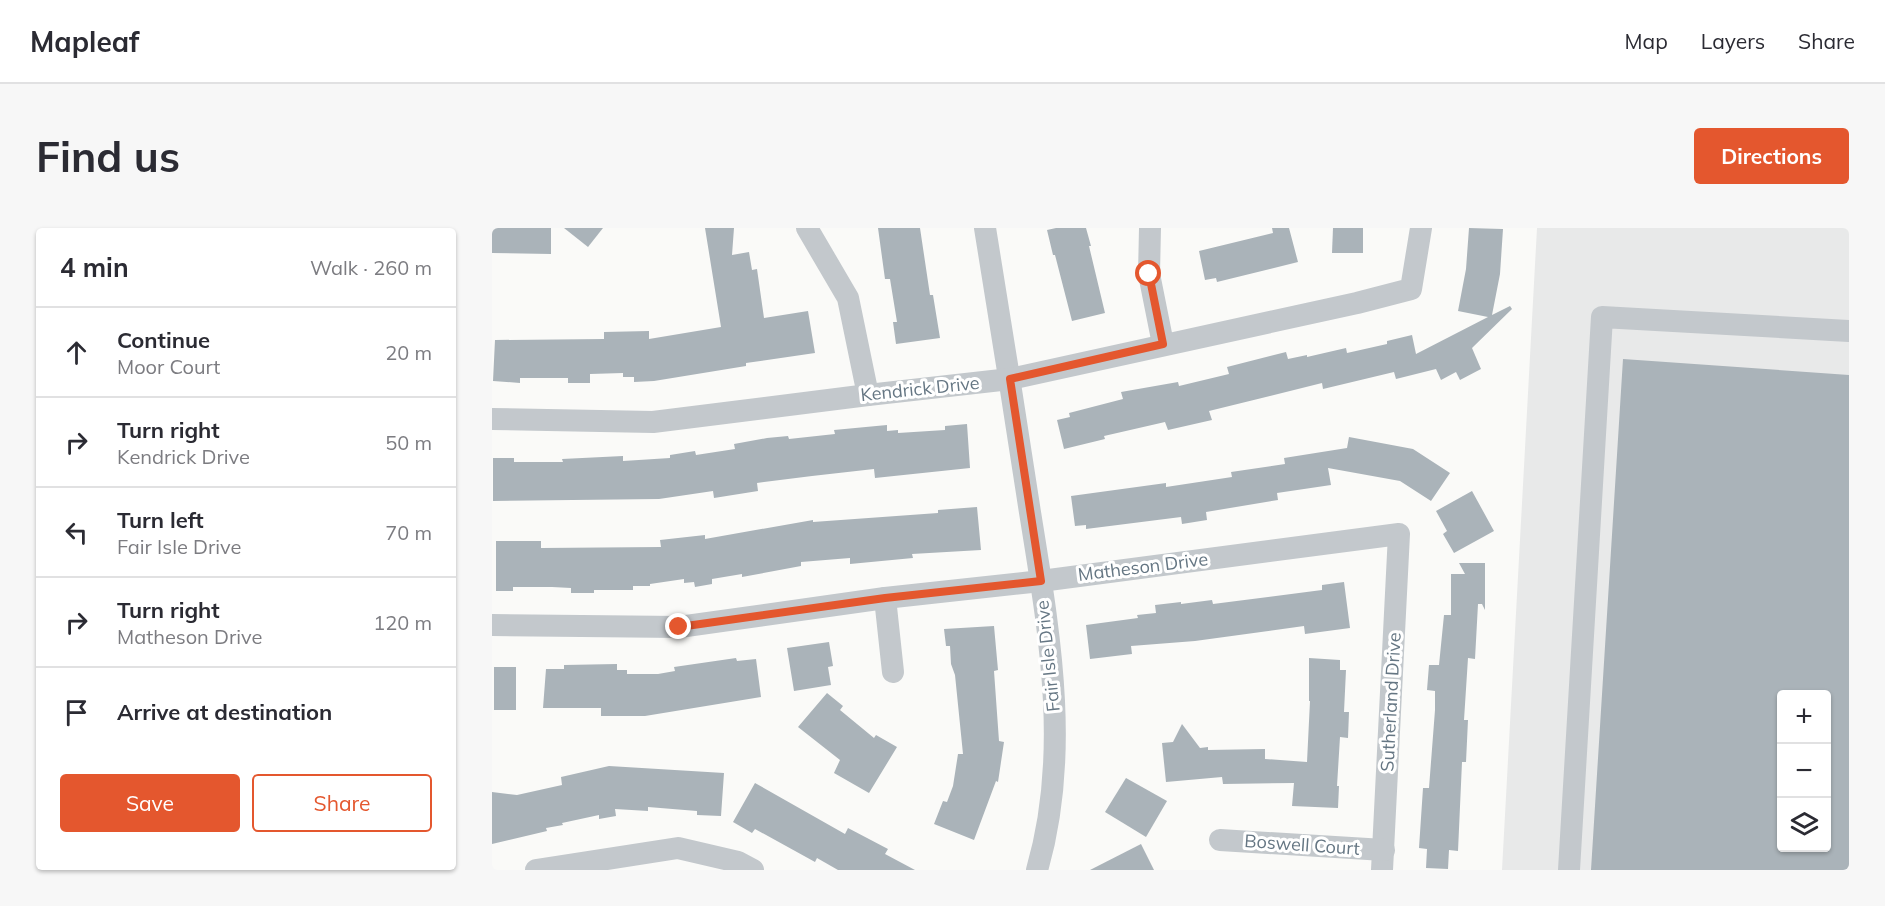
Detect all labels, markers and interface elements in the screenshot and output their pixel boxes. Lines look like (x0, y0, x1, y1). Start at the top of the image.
text: Mapleaf (30, 24, 139, 59)
text: Map (1625, 28, 1668, 54)
text: Layers (1701, 28, 1765, 54)
text: Share (1798, 28, 1855, 54)
button: Directions (1694, 128, 1849, 184)
text: Find us (36, 130, 180, 183)
text: 4 min (60, 251, 129, 284)
text: Walk · 260 m (310, 255, 432, 280)
route start (1135, 260, 1161, 286)
text: Continue (117, 326, 210, 354)
icon: ahead (60, 336, 93, 369)
text: 20 m (385, 340, 432, 365)
text: Moor Court (117, 354, 220, 379)
street label: Kendrick Drive (859, 371, 981, 406)
text: Turn right (117, 416, 220, 444)
icon: right (60, 426, 93, 459)
text: 50 m (385, 430, 432, 455)
text: Kendrick Drive (117, 444, 250, 469)
text: Turn left (117, 506, 204, 534)
icon: left (60, 516, 93, 549)
text: 70 m (385, 520, 432, 545)
text: Fair Isle Drive (117, 534, 241, 559)
street label: Matheson Drive (1077, 547, 1209, 586)
text: Turn right (117, 596, 220, 624)
street label: Fair Isle Drive (1030, 599, 1065, 713)
icon: right (60, 606, 93, 639)
text: 120 m (373, 610, 432, 635)
route end (665, 613, 691, 639)
text: Matheson Drive (117, 624, 262, 649)
street label: Sutherland Drive (1375, 632, 1406, 772)
map controls (1777, 690, 1831, 852)
button: + (1777, 690, 1831, 744)
icon: arrive (60, 696, 93, 729)
text: Arrive at destination (117, 698, 332, 726)
button: − (1777, 744, 1831, 798)
button: Save (60, 774, 240, 832)
button: Share (252, 774, 432, 832)
button: layers (1777, 798, 1831, 852)
street label: Boswell Court (1244, 829, 1360, 860)

